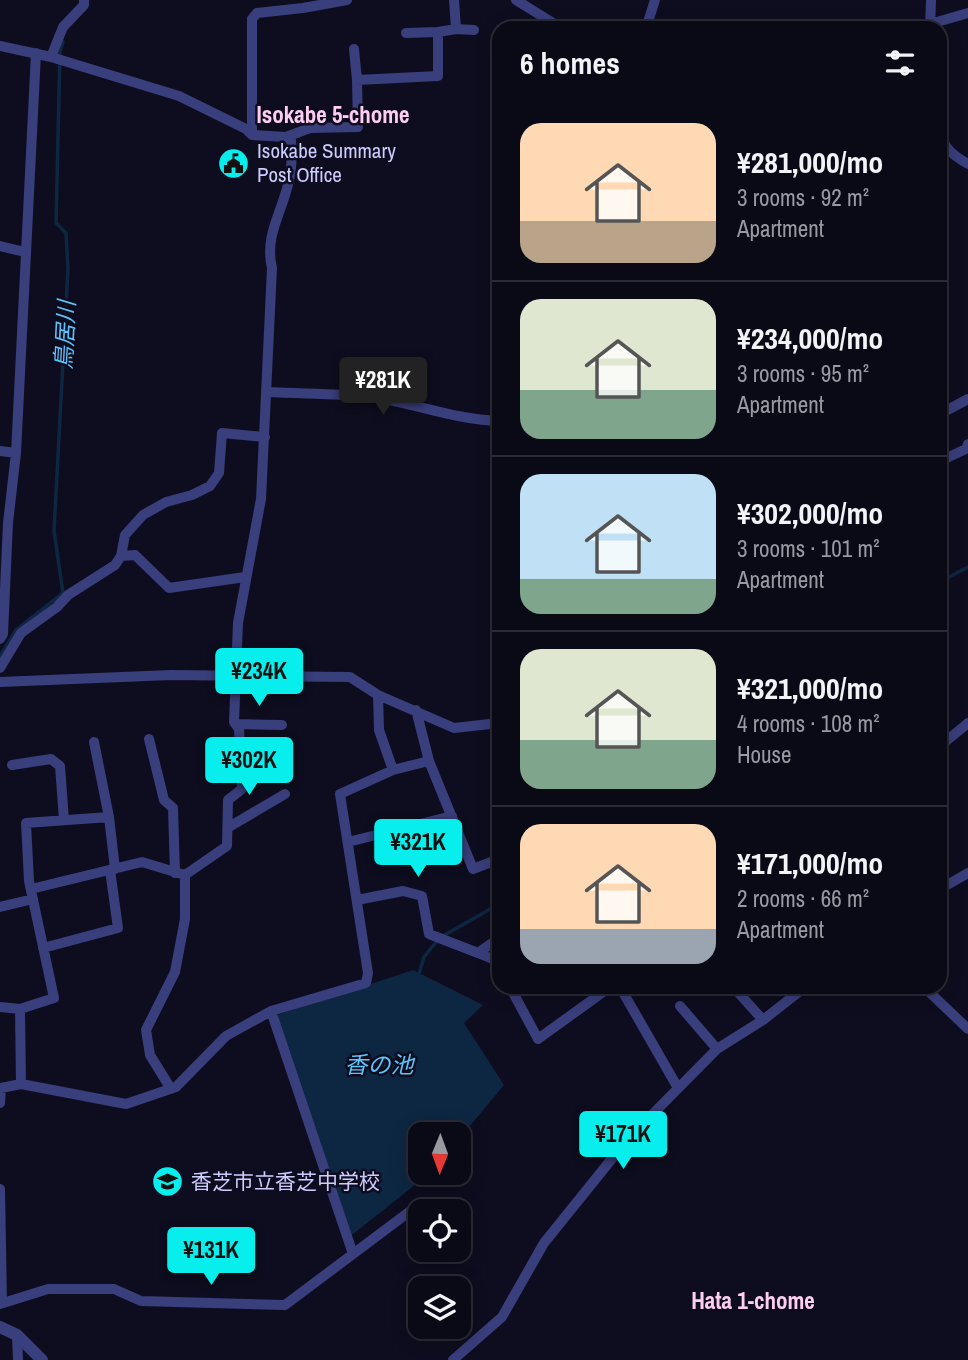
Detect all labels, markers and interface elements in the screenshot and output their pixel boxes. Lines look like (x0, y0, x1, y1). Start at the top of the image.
text: 6 homes (520, 43, 620, 83)
icon: filters (881, 44, 919, 82)
district label: Isokabe 5-chome (256, 99, 410, 130)
place label: Isokabe Summary Post Office (257, 136, 396, 189)
text: ¥281,000/mo (737, 142, 883, 182)
public building icon: Isokabe Summary Post Office (217, 146, 251, 180)
icon: home (576, 151, 660, 235)
text: 3 rooms · 92 m² (737, 182, 869, 213)
text: Apartment (737, 213, 824, 244)
water label: 鳥居川 (47, 297, 82, 370)
text: ¥234,000/mo (737, 318, 883, 358)
icon: home (576, 327, 660, 411)
pin: ¥281K (334, 358, 432, 417)
text: 3 rooms · 95 m² (737, 358, 869, 389)
text: ¥281K (355, 364, 411, 395)
text: Apartment (737, 389, 824, 420)
text: ¥302,000/mo (737, 493, 883, 533)
icon: home (576, 502, 660, 586)
text: 3 rooms · 101 m² (737, 533, 880, 564)
text: Apartment (737, 564, 824, 595)
pin: ¥234K (210, 648, 308, 708)
text: ¥234K (231, 655, 287, 686)
text: ¥321,000/mo (737, 668, 883, 708)
icon: home (576, 677, 660, 761)
text: 4 rooms · 108 m² (737, 708, 880, 739)
pin: ¥302K (200, 738, 298, 797)
text: House (737, 739, 792, 770)
text: ¥302K (221, 744, 277, 775)
pin: ¥321K (369, 820, 467, 879)
text: ¥321K (390, 826, 446, 857)
text: ¥171,000/mo (737, 843, 883, 883)
icon: home (576, 852, 660, 936)
text: 2 rooms · 66 m² (737, 883, 869, 914)
text: Apartment (737, 914, 824, 945)
water label: 香の池 (345, 1049, 416, 1080)
pin: ¥171K (574, 1112, 672, 1171)
text: ¥171K (595, 1118, 651, 1149)
north arrow (408, 1122, 471, 1185)
map controls (408, 1122, 471, 1339)
school or university icon: 香芝市立香芝中学校 (151, 1165, 185, 1199)
place label: 香芝市立香芝中学校 (191, 1167, 380, 1196)
button: locate (408, 1199, 471, 1262)
pin: ¥131K (162, 1228, 260, 1287)
text: ¥131K (183, 1234, 239, 1265)
button: layers (408, 1276, 471, 1339)
district label: Hata 1-chome (691, 1285, 815, 1316)

